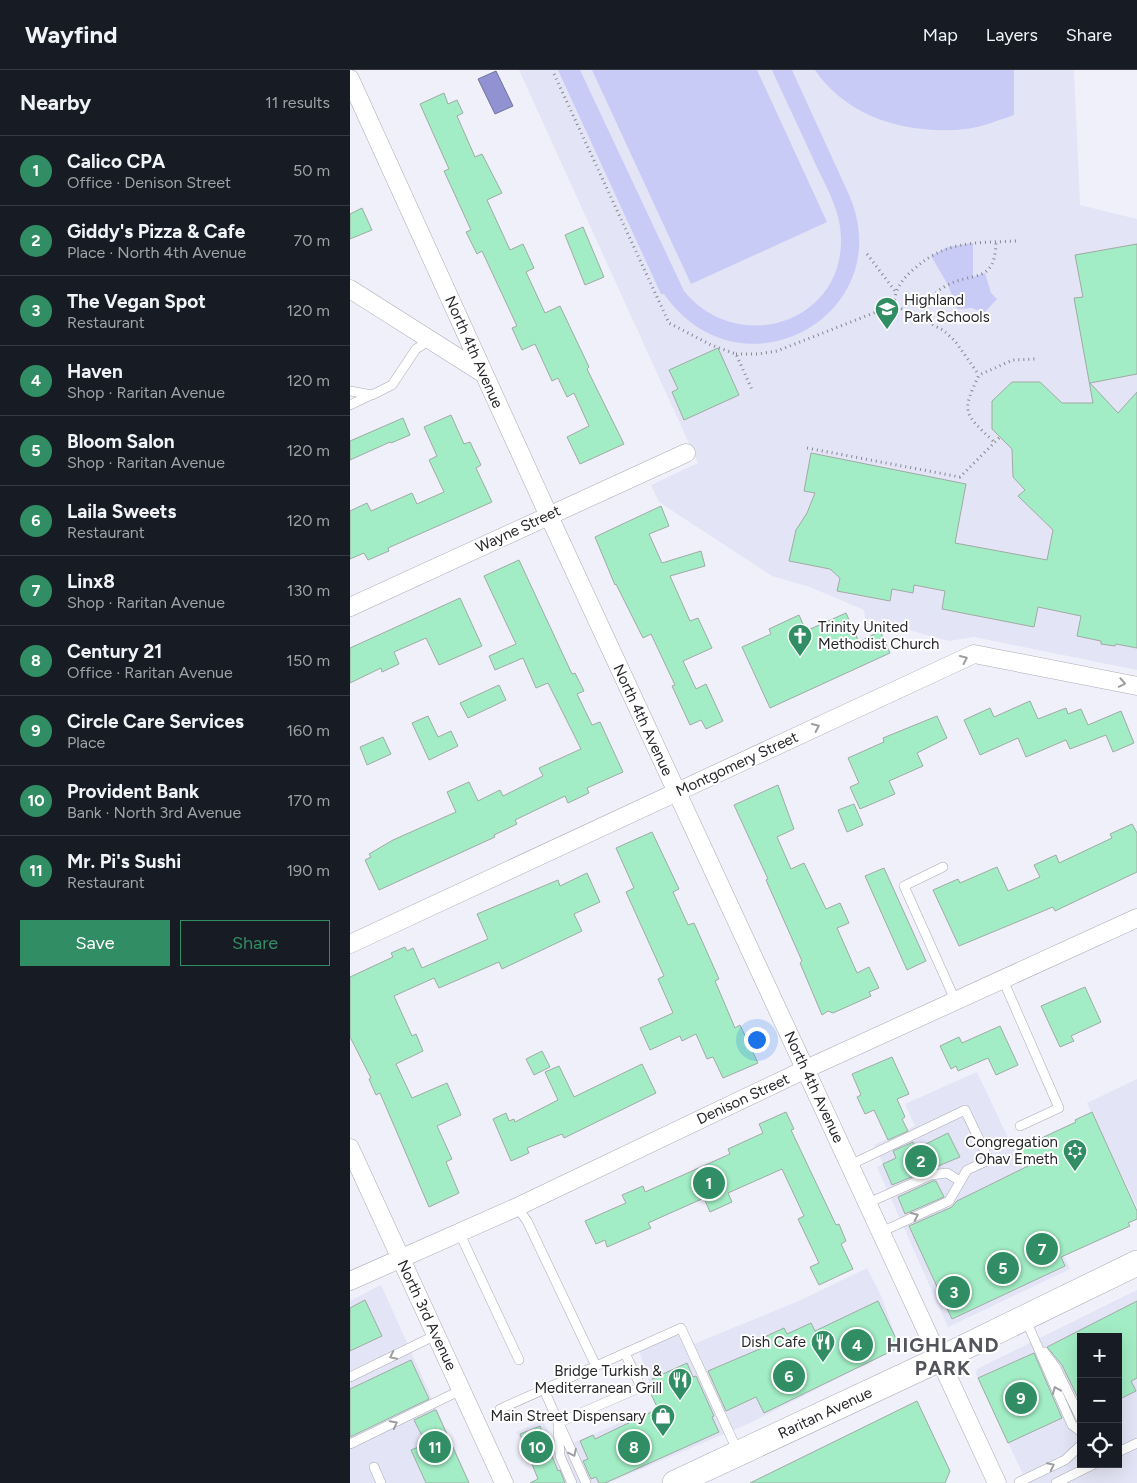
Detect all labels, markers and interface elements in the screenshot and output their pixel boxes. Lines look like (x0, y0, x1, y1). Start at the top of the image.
text: Wayfind (25, 20, 118, 49)
text: Map (923, 24, 958, 46)
text: Layers (986, 24, 1038, 46)
text: Share (1066, 24, 1112, 46)
text: Nearby (20, 90, 91, 115)
text: 11 results (265, 93, 330, 112)
text: Calico CPA (67, 150, 165, 173)
text: 1 (33, 161, 39, 180)
text: 50 m (293, 161, 330, 180)
text: Office · Denison Street (67, 173, 231, 192)
text: Giddy's Pizza & Cafe (67, 220, 245, 243)
text: 2 (31, 231, 41, 250)
text: 70 m (294, 231, 330, 250)
text: Place · North 4th Avenue (67, 243, 246, 262)
text: The Vegan Spot (67, 290, 206, 313)
place label: Highland Park Schools (904, 291, 990, 326)
street label: North 4th Avenue (441, 293, 507, 411)
school or university icon: Highland Park Schools (874, 296, 900, 330)
text: 3 (32, 301, 40, 320)
text: 120 m (287, 301, 330, 320)
text: Restaurant (67, 313, 145, 332)
text: Haven (67, 360, 123, 383)
text: 4 (31, 371, 41, 390)
text: 120 m (287, 371, 330, 390)
text: Shop · Raritan Avenue (67, 383, 225, 402)
text: Bloom Salon (67, 430, 175, 453)
text: 5 (31, 441, 41, 460)
text: 120 m (287, 441, 330, 460)
text: Shop · Raritan Avenue (67, 453, 225, 472)
text: Laila Sweets (67, 500, 176, 523)
street label: Wayne Street (473, 501, 564, 556)
text: 6 (31, 511, 41, 530)
text: 120 m (287, 511, 330, 530)
text: Restaurant (67, 523, 145, 542)
text: Linx8 (67, 570, 115, 593)
text: 7 (32, 581, 40, 600)
text: 130 m (287, 581, 330, 600)
text: Shop · Raritan Avenue (67, 593, 225, 612)
place label: Trinity United Methodist Church (818, 618, 939, 653)
church icon: Trinity United Methodist Church (787, 623, 813, 657)
text: Century 21 (67, 640, 162, 663)
text: 8 (31, 651, 41, 670)
text: 150 m (286, 651, 330, 670)
one-way arrow (959, 655, 968, 666)
street label: North 4th Avenue (609, 661, 677, 779)
text: Office · Raritan Avenue (67, 663, 233, 682)
one-way arrow (1118, 678, 1127, 688)
text: Circle Care Services (67, 710, 244, 733)
text: 9 (31, 721, 41, 740)
text: 160 m (287, 721, 330, 740)
one-way arrow (811, 723, 820, 734)
street label: Montgomery Street (673, 728, 801, 800)
text: Place (67, 733, 105, 752)
text: Provident Bank (67, 780, 199, 803)
text: 10 (27, 791, 45, 810)
text: 170 m (287, 791, 330, 810)
text: Bank · North 3rd Avenue (67, 803, 241, 822)
text: Mr. Pi's Sushi (67, 850, 181, 873)
text: 11 (29, 861, 43, 880)
text: 190 m (287, 861, 330, 880)
text: Restaurant (67, 873, 145, 892)
button: Save (20, 920, 170, 966)
button: Share (180, 920, 330, 966)
your location (744, 1027, 770, 1053)
street label: North 4th Avenue (780, 1028, 848, 1146)
street label: Denison Street (694, 1070, 792, 1128)
place label: Congregation Ohav Emeth (965, 1133, 1058, 1168)
synagogue icon: Congregation Ohav Emeth (1062, 1138, 1088, 1172)
pin: 2 (905, 1142, 937, 1180)
pin: 1 (693, 1164, 725, 1202)
one-way arrow (910, 1212, 919, 1223)
pin: 7 (1026, 1230, 1058, 1268)
pin: 5 (987, 1249, 1019, 1287)
street label: North 3rd Avenue (394, 1257, 460, 1373)
pin: 3 (938, 1273, 970, 1311)
pin: 4 (841, 1326, 873, 1364)
restaurant icon: Dish Cafe (810, 1329, 836, 1363)
place label: Dish Cafe (741, 1333, 806, 1351)
district label: HIGHLAND PARK (886, 1333, 1000, 1380)
map controls (1077, 1333, 1122, 1468)
button: + (1077, 1333, 1122, 1378)
one-way arrow (389, 1350, 398, 1360)
pin: 6 (773, 1357, 805, 1395)
place label: Bridge Turkish & Mediterranean Grill (534, 1362, 662, 1397)
restaurant icon: Bridge Turkish & Mediterranean Grill (667, 1367, 693, 1401)
button: − (1077, 1378, 1122, 1423)
pin: 9 (1005, 1379, 1037, 1417)
street label: Raritan Avenue (775, 1383, 875, 1443)
one-way arrow (1052, 1386, 1063, 1395)
shop icon: Main Street Dispensary (650, 1403, 676, 1437)
place label: Main Street Dispensary (491, 1407, 646, 1425)
one-way arrow (389, 1420, 398, 1430)
button: locate (1077, 1423, 1122, 1468)
pin: 11 (419, 1428, 451, 1466)
pin: 10 (521, 1428, 553, 1466)
pin: 8 (618, 1428, 650, 1466)
one-way arrow (567, 1448, 577, 1457)
one-way arrow (1046, 1462, 1055, 1472)

